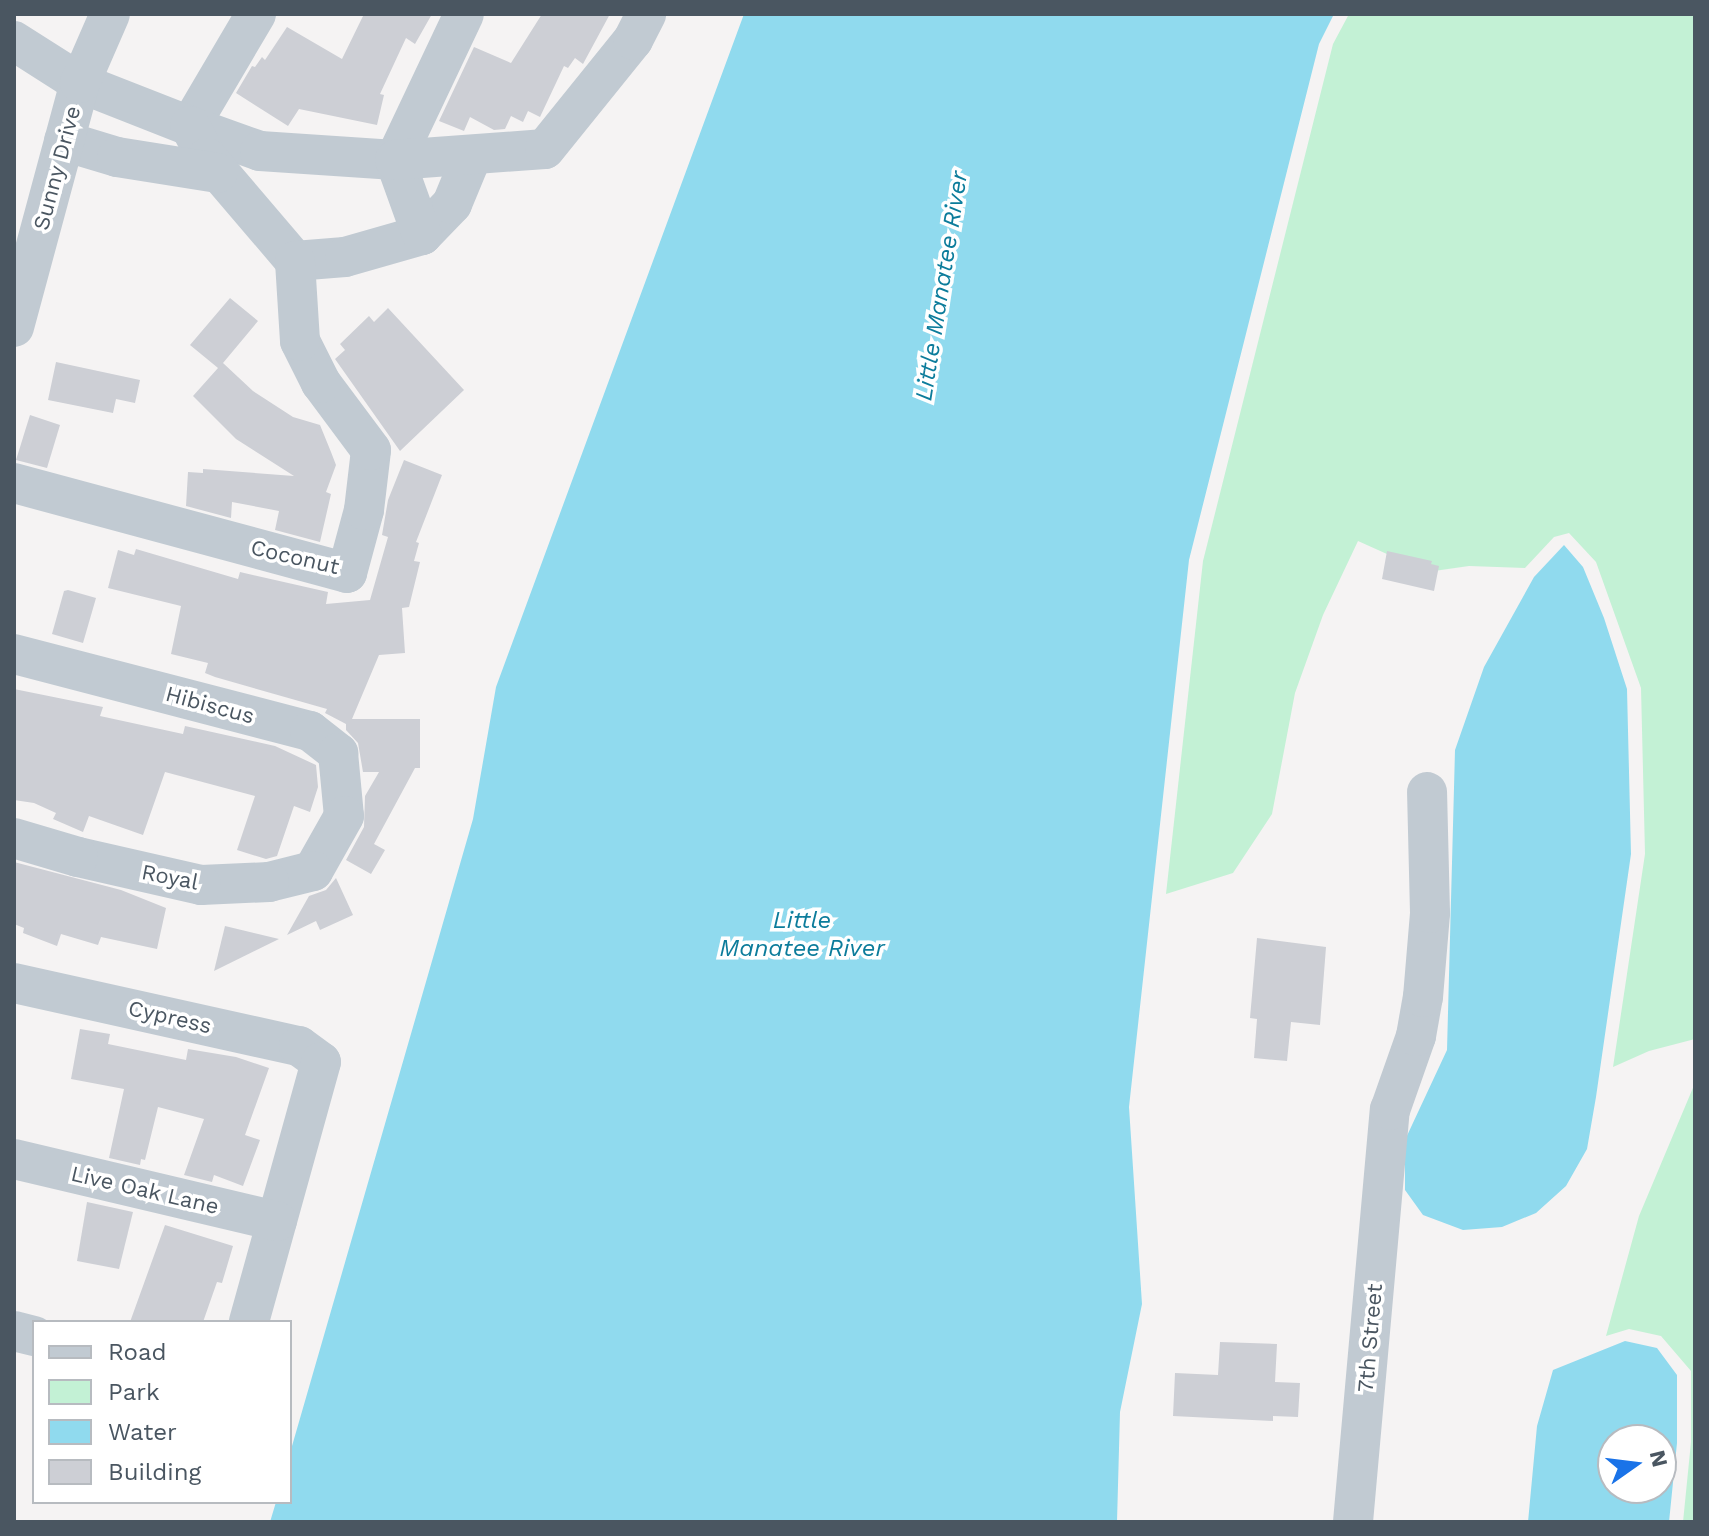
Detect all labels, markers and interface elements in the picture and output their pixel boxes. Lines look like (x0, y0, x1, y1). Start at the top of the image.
street label: Sunny Drive (28, 103, 86, 233)
water label: Little Manatee River (910, 169, 974, 403)
street label: Coconut (248, 534, 342, 580)
street label: Hibiscus (163, 681, 257, 729)
street label: Royal (139, 859, 201, 895)
water label: Little Manatee River (719, 907, 885, 963)
street label: Cypress (126, 995, 214, 1039)
street label: Live Oak Lane (68, 1160, 222, 1220)
street label: 7th Street (1352, 1283, 1388, 1393)
legend (32, 1320, 292, 1504)
text: Road (108, 1338, 167, 1366)
text: Park (108, 1378, 160, 1406)
text: Water (108, 1418, 177, 1446)
north arrow (1597, 1424, 1677, 1504)
text: N (1645, 1448, 1673, 1469)
text: Building (108, 1458, 201, 1486)

